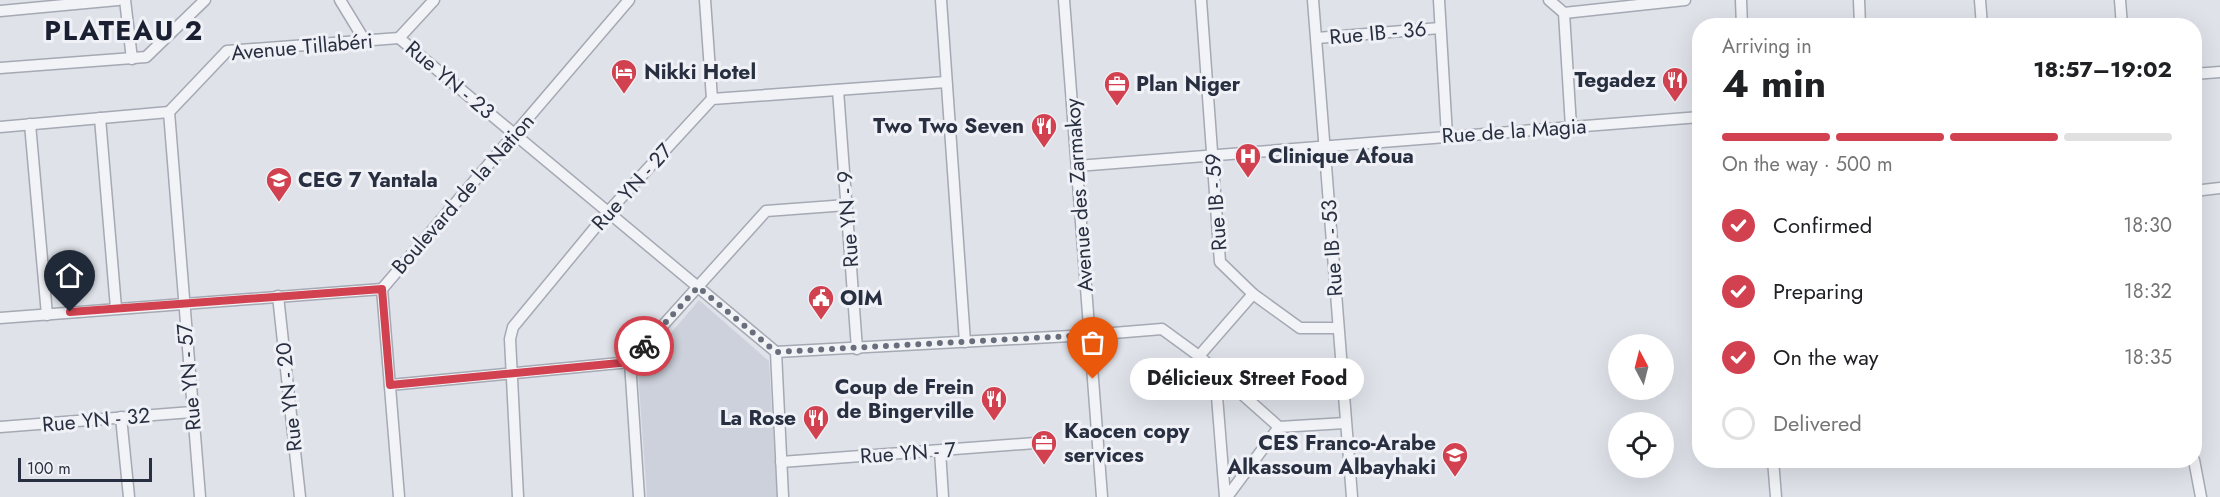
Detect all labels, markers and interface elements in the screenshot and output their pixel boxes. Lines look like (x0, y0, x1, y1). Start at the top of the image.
district label: PLATEAU 2 (44, 11, 204, 50)
street label: Rue IB - 36 (1328, 14, 1428, 52)
street label: Avenue Tillabéri (230, 26, 374, 68)
text: Arriving in (1722, 32, 1812, 61)
street label: Rue YN - 23 (399, 34, 501, 126)
text: 18:57–19:02 (2033, 53, 2172, 85)
text: 4 min (1722, 55, 1826, 112)
hotel icon: Nikki Hotel (609, 57, 639, 95)
place label: Nikki Hotel (644, 57, 756, 87)
place label: Tegadez (1575, 65, 1656, 95)
restaurant icon: Tegadez (1660, 65, 1690, 103)
office icon: Plan Niger (1102, 69, 1132, 107)
place label: Plan Niger (1136, 69, 1241, 99)
street label: Avenue des Zarmakoy (1057, 97, 1101, 293)
street label: Boulevard de la Nation (385, 107, 541, 281)
place label: Two Two Seven (873, 111, 1024, 141)
restaurant icon: Two Two Seven (1029, 111, 1059, 149)
street label: Rue de la Magia (1441, 111, 1587, 151)
street label: Rue YN - 27 (585, 137, 679, 237)
hospital icon: Clinique Afoua (1233, 141, 1263, 179)
place label: Clinique Afoua (1268, 141, 1414, 171)
text: On the way · 500 m (1722, 150, 1893, 179)
street label: Rue IB - 59 (1198, 152, 1234, 252)
school or university icon: CEG 7 Yantala (264, 165, 294, 203)
place label: CEG 7 Yantala (298, 165, 438, 195)
street label: Rue YN - 9 (830, 170, 866, 268)
street label: Rue IB - 53 (1314, 199, 1350, 297)
icon: check (1722, 209, 1755, 242)
text: Confirmed (1773, 209, 1872, 241)
text: 18:30 (2123, 211, 2172, 240)
pin (44, 250, 95, 312)
icon: home (53, 259, 86, 292)
icon: check (1722, 275, 1755, 308)
text: Preparing (1773, 275, 1864, 307)
text: 18:32 (2124, 277, 2172, 306)
public building icon: OIM (806, 283, 836, 321)
place label: OIM (840, 283, 883, 313)
courier (614, 316, 674, 376)
pin (1067, 317, 1118, 379)
street label: Rue YN - 57 (169, 322, 209, 432)
icon: bag (1076, 326, 1109, 359)
icon: bike (628, 330, 661, 363)
north arrow (1608, 334, 1674, 400)
map controls (1608, 334, 1674, 478)
street label: Rue YN - 20 (268, 341, 310, 453)
icon: check (1722, 341, 1755, 374)
text: On the way (1773, 341, 1878, 373)
text: 18:35 (2124, 343, 2172, 372)
callout: Délicieux Street Food (1129, 358, 1363, 400)
text: Délicieux Street Food (1147, 364, 1347, 393)
place label: Coup de Frein de Bingerville (835, 372, 974, 426)
restaurant icon: Coup de Frein de Bingerville (979, 384, 1009, 422)
street label: Rue YN - 32 (41, 400, 151, 440)
place label: La Rose (720, 403, 796, 433)
restaurant icon: La Rose (801, 403, 831, 441)
text: Delivered (1773, 407, 1862, 439)
button: locate (1608, 412, 1674, 478)
place label: Kaocen copy services (1064, 416, 1191, 470)
office icon: Kaocen copy services (1029, 428, 1059, 466)
place label: CES Franco-Arabe Alkassoum Albayhaki (1226, 428, 1436, 482)
street label: Rue YN - 7 (859, 435, 957, 471)
school or university icon: CES Franco-Arabe Alkassoum Albayhaki (1440, 440, 1470, 478)
scale bar (18, 455, 152, 482)
text: 100 m (27, 457, 71, 480)

